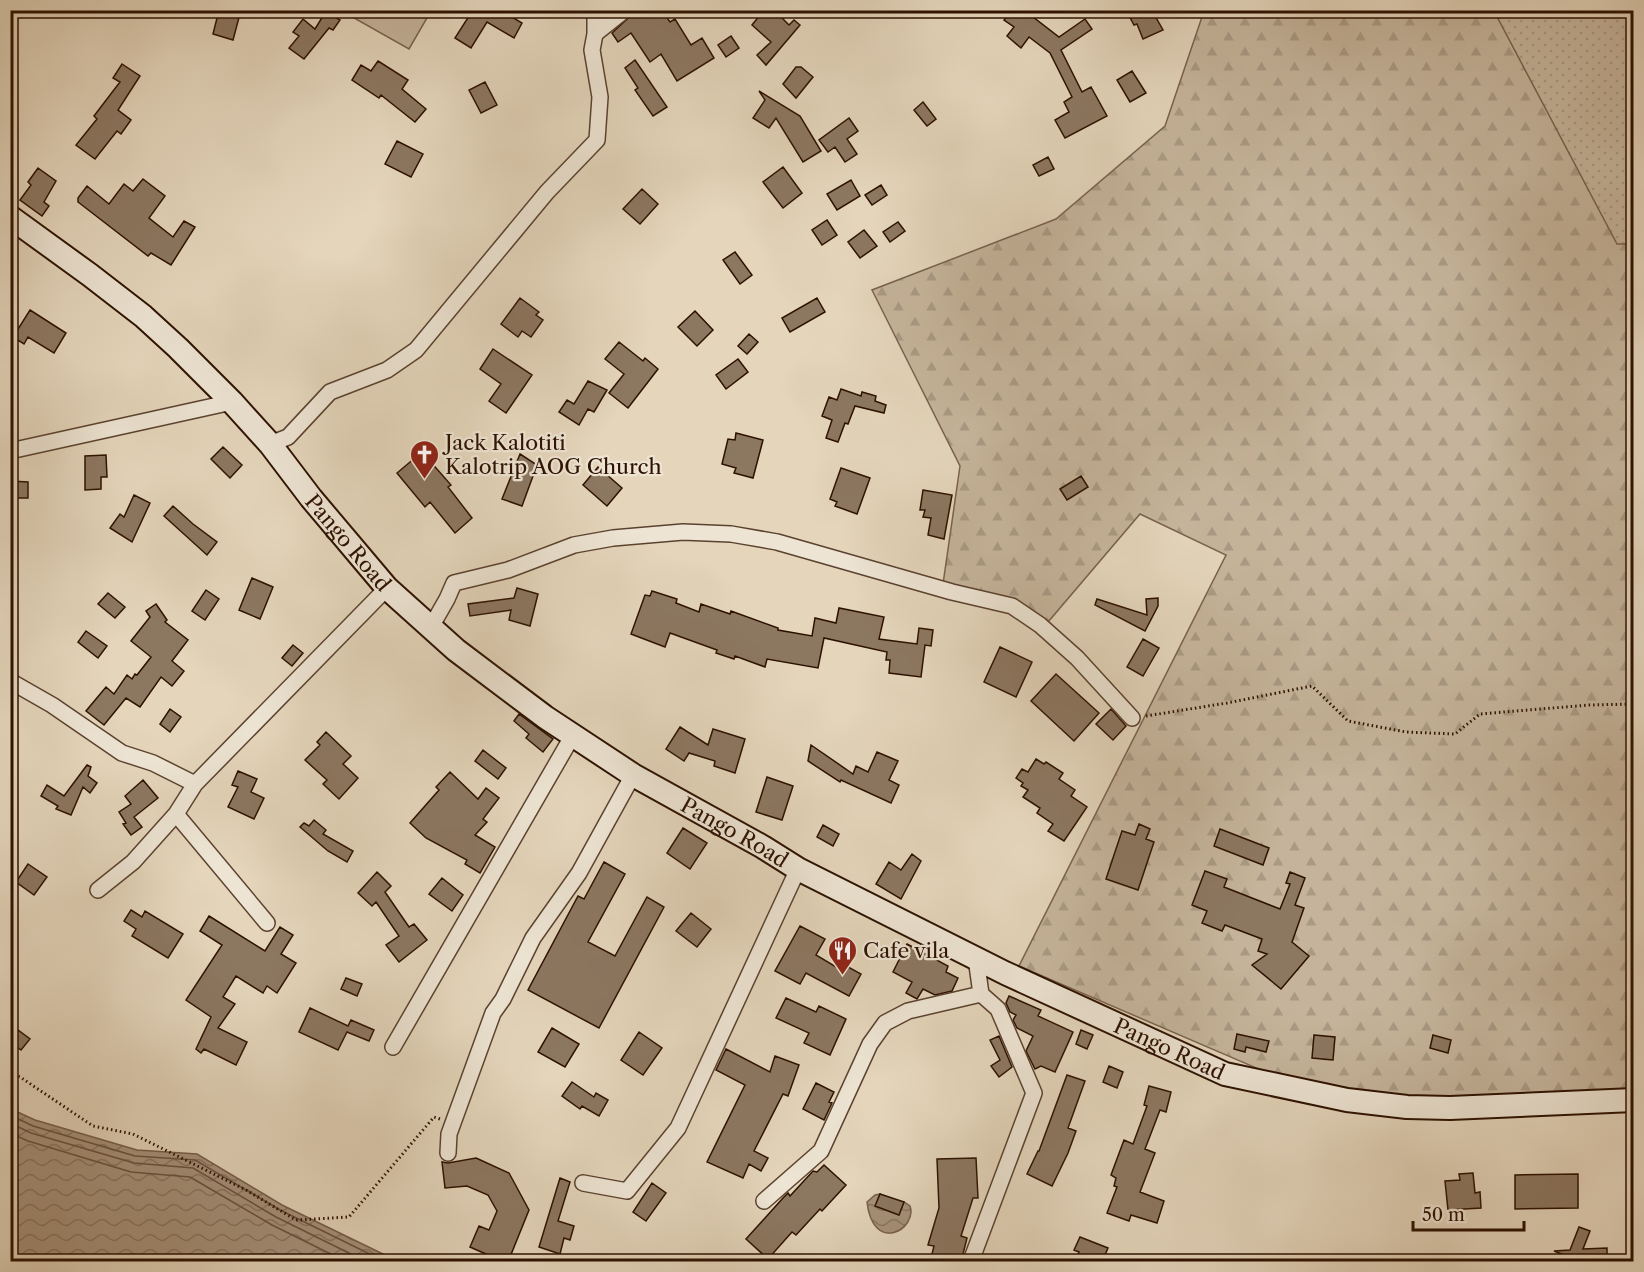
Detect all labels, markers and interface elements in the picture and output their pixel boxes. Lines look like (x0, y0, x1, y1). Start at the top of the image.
place label: Jack Kalotiti Kalotrip AOG Church (442, 430, 662, 479)
church icon: Jack Kalotiti Kalotrip AOG Church (408, 438, 440, 480)
street label: Pango Road (300, 489, 397, 596)
street label: Pango Road (677, 792, 793, 872)
restaurant icon: Cafe vila (826, 934, 858, 976)
place label: Cafe vila (863, 938, 950, 963)
street label: Pango Road (1110, 1012, 1229, 1085)
scale bar (1413, 1194, 1524, 1232)
text: 50 m (1422, 1204, 1465, 1226)

